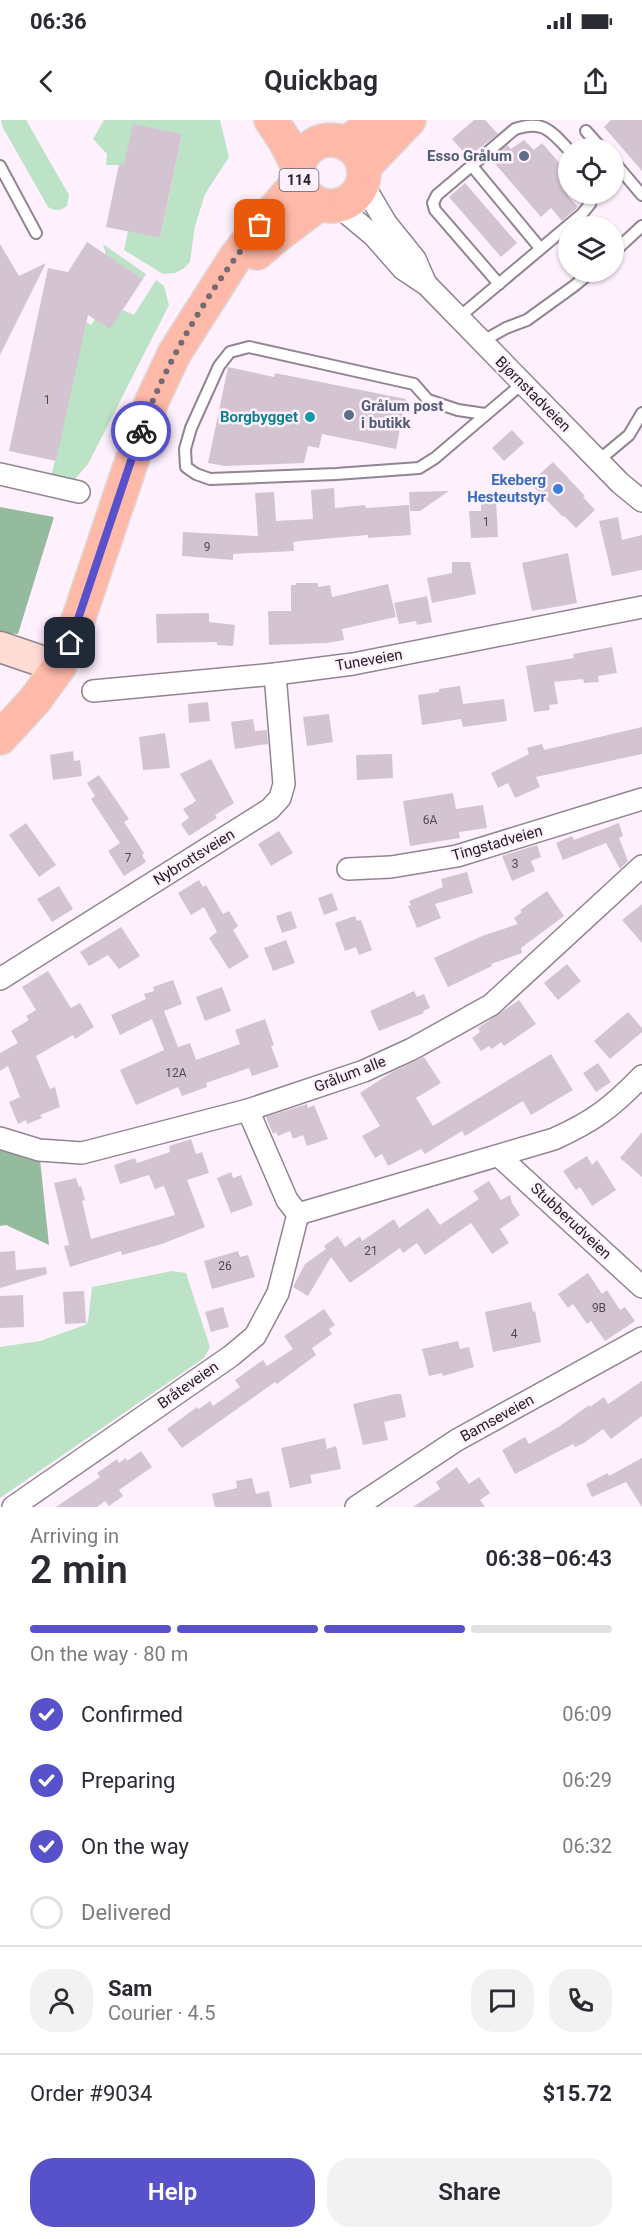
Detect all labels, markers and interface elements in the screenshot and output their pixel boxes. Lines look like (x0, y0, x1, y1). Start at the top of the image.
text: 06:36 (30, 9, 87, 34)
icon: back (30, 65, 63, 98)
text: Quickbag (264, 65, 378, 97)
icon: share (579, 65, 612, 98)
map controls (558, 138, 624, 282)
button: locate (558, 138, 624, 204)
place label: Esso Grålum (427, 147, 512, 165)
marker: Esso Grålum (517, 149, 531, 163)
road number: 114 (280, 169, 318, 191)
pin (234, 199, 285, 250)
icon: bag (243, 208, 276, 241)
button: layers (558, 216, 624, 282)
street label: Bjørnstadveien (492, 353, 574, 435)
house number: 1 (44, 393, 50, 407)
place label: Grålum post i butikk (361, 397, 443, 432)
courier (111, 401, 171, 461)
place label: Borgbygget (220, 408, 298, 426)
marker: Grålum post i butikk (342, 408, 356, 422)
marker: Borgbygget (303, 410, 317, 424)
icon: bike (125, 415, 158, 448)
place label: Ekeberg Hesteutstyr (467, 471, 547, 506)
marker: Ekeberg Hesteutstyr (551, 482, 565, 496)
house number: 1 (483, 515, 489, 529)
house number: 9 (204, 540, 210, 554)
pin (44, 617, 95, 668)
icon: home (53, 626, 86, 659)
street label: Tuneveien (334, 645, 404, 675)
house number: 6A (423, 813, 437, 827)
street label: Tingstadveien (450, 821, 544, 865)
street label: Nybrottsveien (150, 825, 238, 889)
house number: 7 (125, 851, 132, 865)
house number: 3 (512, 857, 518, 871)
street label: Grålum alle (312, 1052, 388, 1096)
house number: 12A (165, 1066, 187, 1080)
street label: Stubberudveien (527, 1179, 615, 1263)
house number: 21 (364, 1244, 378, 1258)
house number: 26 (218, 1259, 232, 1273)
house number: 9B (592, 1301, 606, 1315)
house number: 4 (511, 1327, 518, 1341)
street label: Bråteveien (154, 1358, 222, 1412)
street label: Bamseveien (457, 1390, 537, 1446)
text: Arriving in (30, 1524, 119, 1548)
text: 06:38–06:43 (485, 1546, 612, 1571)
text: 2 min (30, 1547, 128, 1593)
text: On the way · 80 m (30, 1642, 188, 1666)
icon: check (30, 1698, 63, 1731)
text: Confirmed (81, 1702, 183, 1727)
text: 06:09 (562, 1702, 612, 1726)
icon: check (30, 1764, 63, 1797)
text: Preparing (81, 1768, 175, 1793)
text: 06:29 (562, 1768, 612, 1792)
icon: check (30, 1830, 63, 1863)
text: On the way (81, 1834, 189, 1859)
text: 06:32 (562, 1834, 612, 1858)
text: Delivered (81, 1900, 171, 1925)
button: person (30, 1969, 93, 2032)
button: chat (471, 1969, 534, 2032)
button: phone (549, 1969, 612, 2032)
text: Sam (108, 1976, 152, 2001)
text: Courier · 4.5 (108, 2001, 215, 2025)
text: Order #9034 (30, 2081, 152, 2106)
text: $15.72 (543, 2081, 612, 2106)
button: Help (30, 2158, 315, 2227)
button: Share (327, 2158, 612, 2227)

